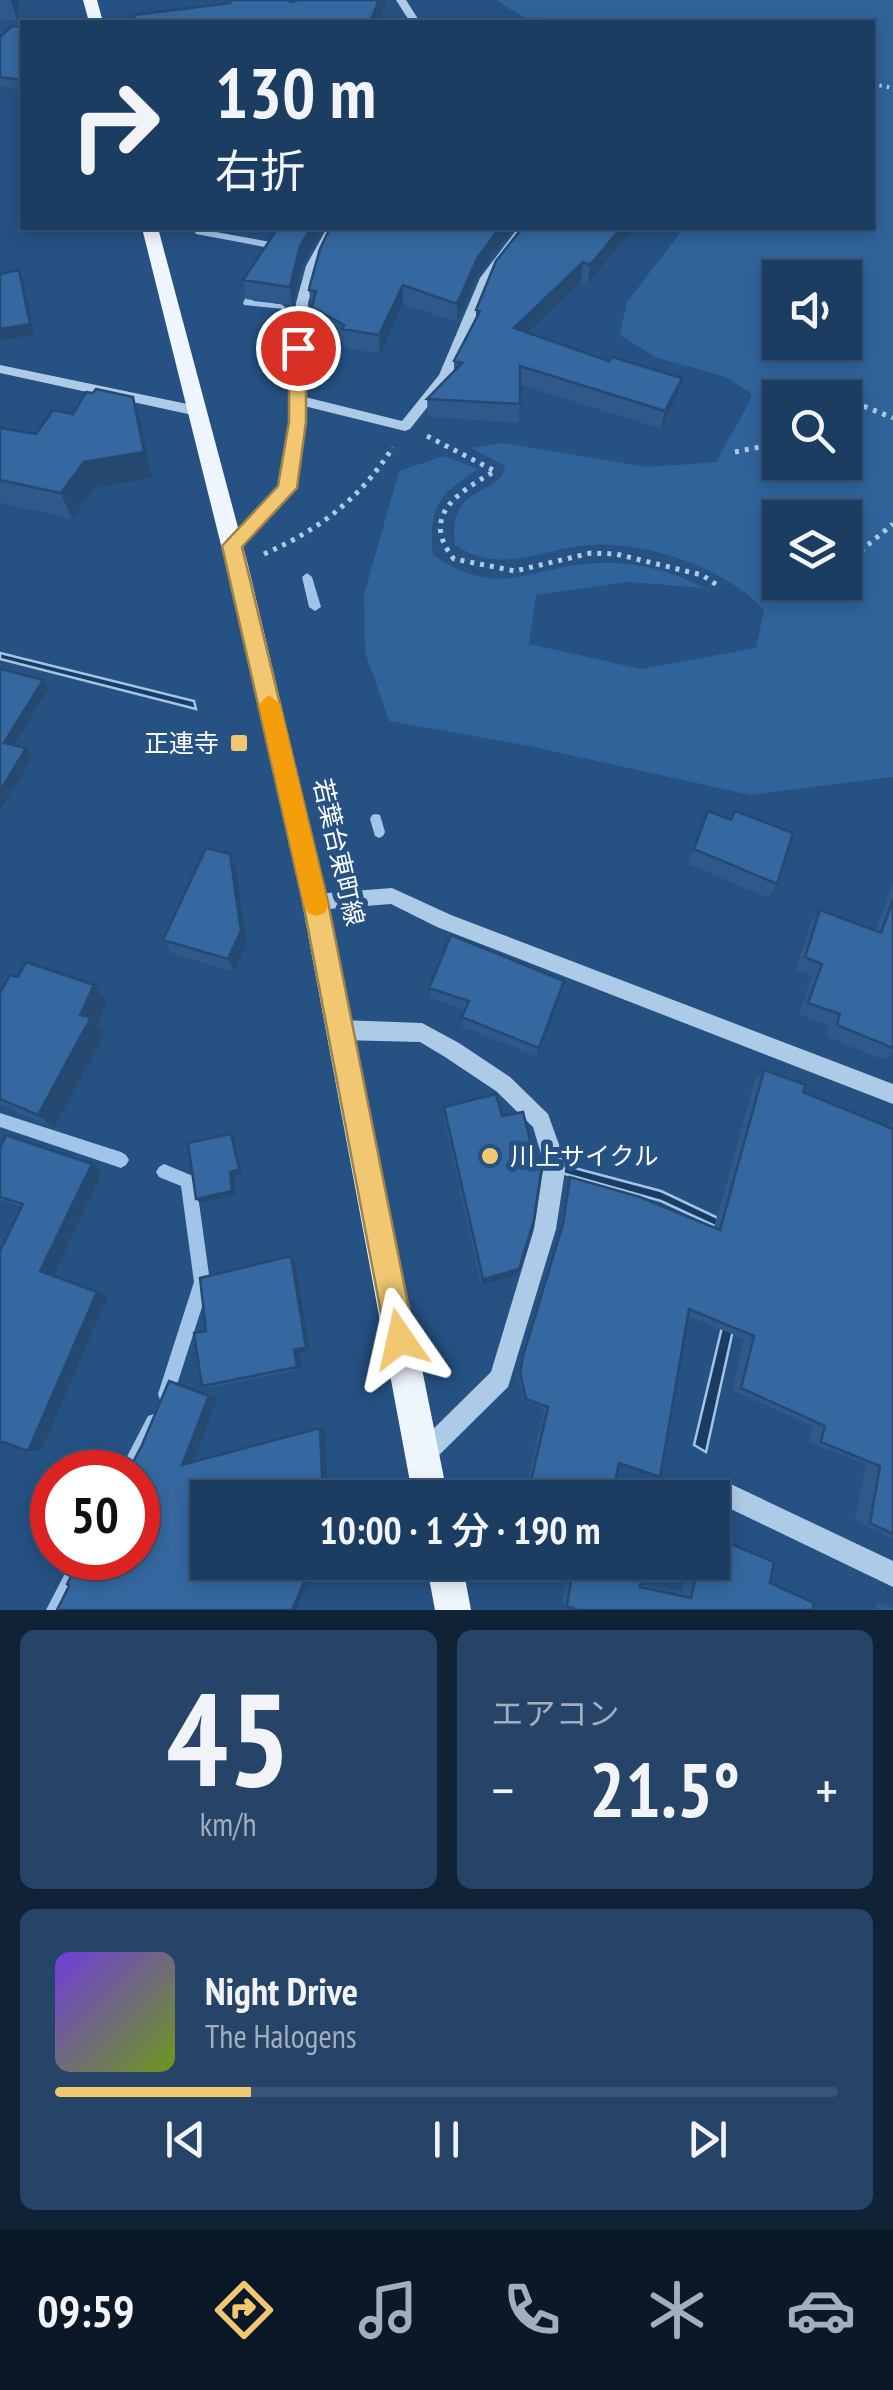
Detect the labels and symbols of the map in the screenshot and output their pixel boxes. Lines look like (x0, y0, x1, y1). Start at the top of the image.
pin (256, 306, 341, 391)
place label: 正連寺 (144, 727, 219, 759)
marker: 正連寺 (228, 732, 250, 754)
street label: 若葉台東町線 (307, 775, 371, 929)
place label: 川上サイクル (510, 1140, 659, 1172)
marker: 川上サイクル (479, 1145, 501, 1167)
position arrow (348, 1287, 452, 1391)
speed limit sign: 50 (30, 1450, 160, 1580)

